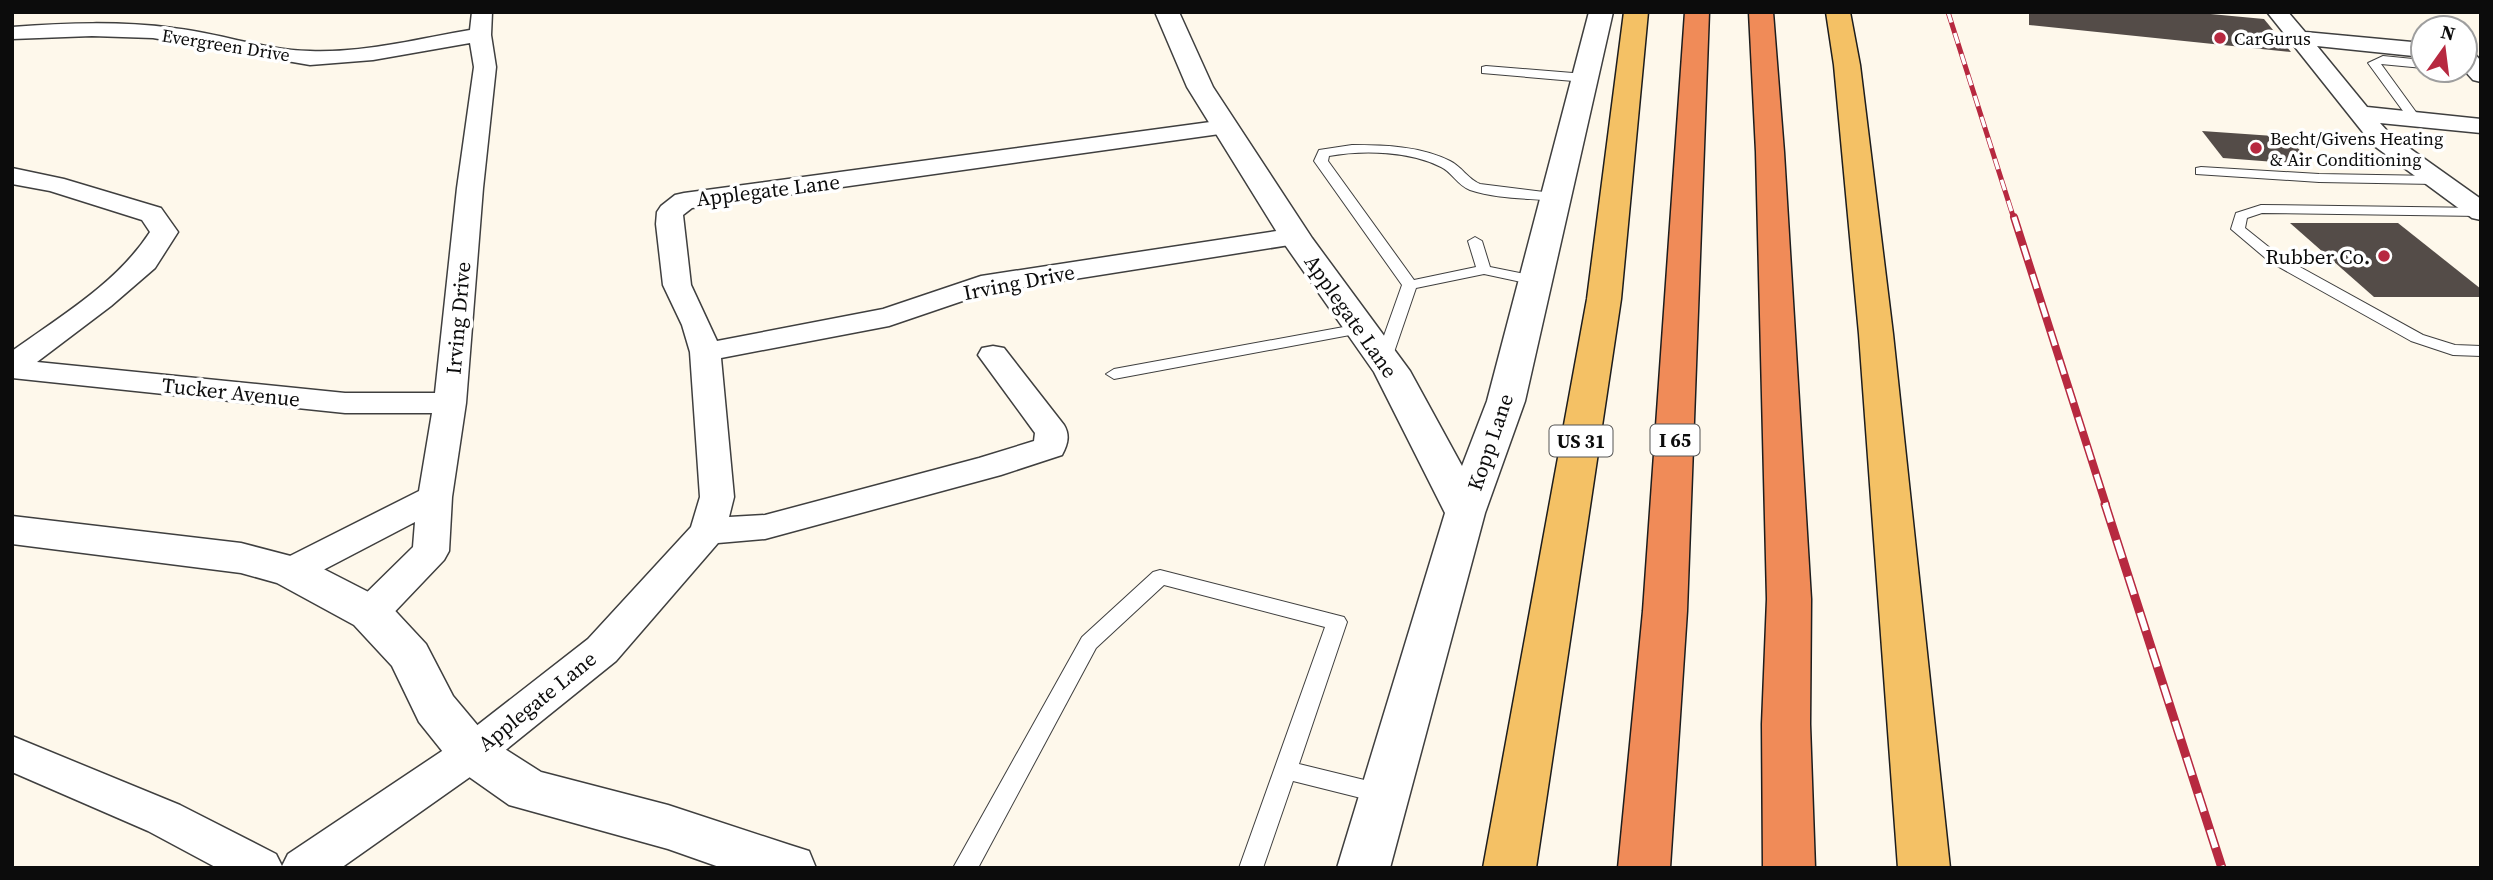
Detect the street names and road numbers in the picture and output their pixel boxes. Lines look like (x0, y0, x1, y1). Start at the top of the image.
street label: Evergreen Drive (160, 23, 292, 67)
street label: Applegate Lane (695, 167, 841, 213)
street label: Applegate Lane (1298, 249, 1404, 383)
street label: Irving Drive (961, 257, 1077, 307)
street label: Irving Drive (439, 261, 477, 375)
street label: Tucker Avenue (160, 370, 302, 414)
street label: Kopp Lane (1460, 390, 1520, 494)
road number: I 65 (1650, 424, 1700, 456)
road number: US 31 (1550, 426, 1612, 456)
street label: Applegate Lane (472, 644, 602, 758)

